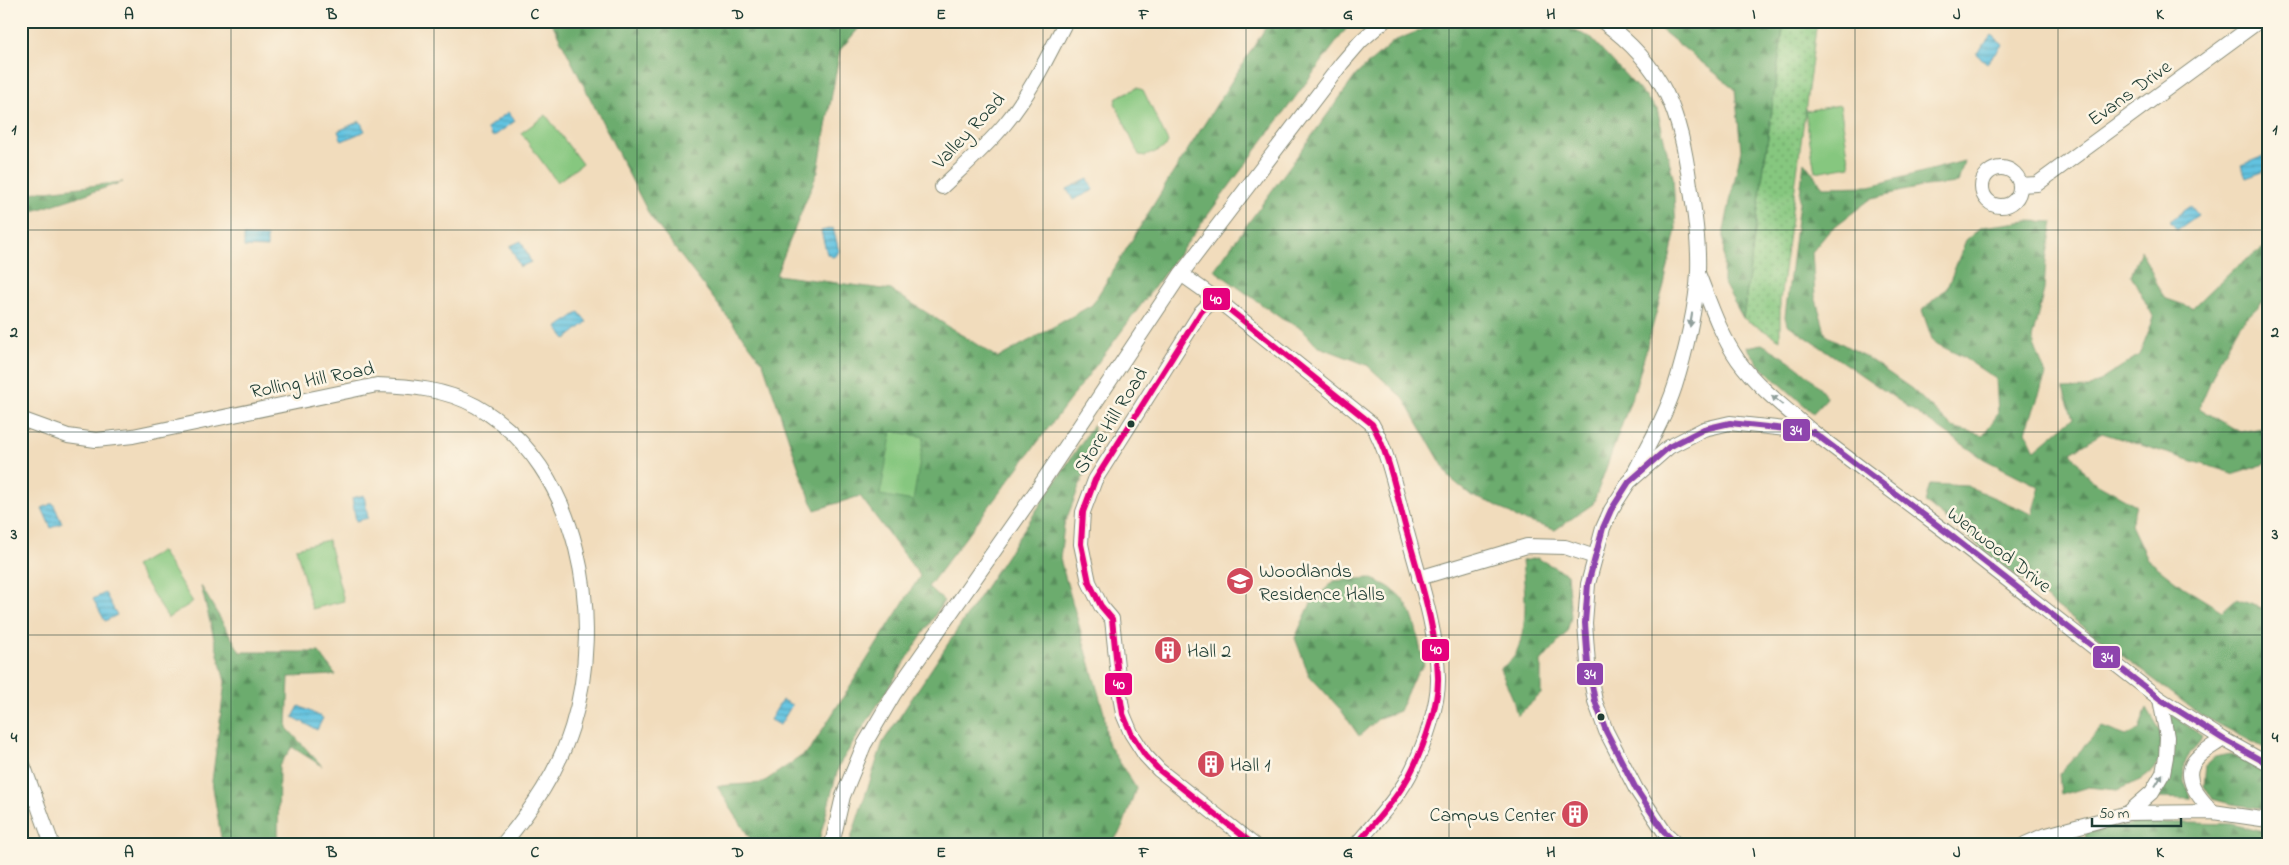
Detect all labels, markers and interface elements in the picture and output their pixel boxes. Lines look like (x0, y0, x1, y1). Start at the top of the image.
text: A (124, 3, 134, 27)
text: B (326, 3, 338, 27)
text: C (531, 3, 540, 27)
text: D (731, 3, 744, 27)
text: E (936, 3, 946, 27)
text: F (1138, 3, 1150, 27)
text: G (1343, 3, 1353, 27)
text: H (1546, 3, 1556, 27)
text: I (1752, 3, 1756, 27)
text: J (1953, 3, 1961, 27)
text: K (2156, 3, 2165, 27)
street label: Evans Drive (2083, 54, 2178, 134)
street label: Valley Road (926, 87, 1013, 177)
text: 1 (11, 118, 17, 142)
text: 1 (2272, 118, 2278, 142)
line badge: 40 (1202, 287, 1231, 311)
text: 40 (1209, 290, 1222, 311)
one-way arrow (1686, 313, 1694, 329)
text: 2 (9, 321, 18, 345)
text: 2 (2270, 321, 2279, 345)
street label: Rolling Hill Road (248, 355, 377, 409)
street label: Store Hill Road (1068, 363, 1156, 480)
one-way arrow (1770, 394, 1783, 405)
line badge: 34 (1782, 418, 1811, 442)
unlabelled marker (1126, 419, 1136, 429)
text: 34 (1789, 421, 1802, 442)
street label: Wenwood Drive (1940, 501, 2057, 601)
text: 3 (10, 523, 18, 547)
text: 3 (2271, 523, 2279, 547)
place label: Woodlands Residence Halls (1259, 558, 1385, 610)
school or university icon: Woodlands Residence Halls (1225, 566, 1255, 596)
building icon: Hall 2 (1153, 635, 1183, 665)
place label: Hall 2 (1187, 638, 1231, 667)
line badge: 40 (1421, 638, 1450, 662)
text: 40 (1429, 640, 1442, 661)
line badge: 34 (2092, 645, 2121, 669)
text: 34 (2100, 648, 2113, 669)
line badge: 34 (1576, 662, 1604, 686)
text: 34 (1583, 665, 1596, 686)
line badge: 40 (1104, 672, 1133, 696)
text: 40 (1112, 675, 1125, 696)
unlabelled marker (1596, 712, 1606, 722)
text: 4 (10, 726, 18, 750)
text: 4 (2271, 726, 2279, 750)
building icon: Hall 1 (1196, 749, 1226, 779)
place label: Hall 1 (1230, 752, 1271, 781)
one-way arrow (2154, 773, 2163, 786)
scale bar (2092, 795, 2180, 827)
building icon: Campus Center (1560, 799, 1590, 829)
place label: Campus Center (1430, 802, 1557, 831)
text: 50 m (2099, 803, 2130, 825)
text: A (124, 841, 134, 865)
text: B (326, 841, 338, 865)
text: C (531, 841, 540, 865)
text: D (731, 841, 744, 865)
text: E (936, 841, 946, 865)
text: F (1138, 841, 1150, 865)
text: G (1343, 841, 1353, 865)
text: H (1546, 841, 1556, 865)
text: I (1752, 841, 1756, 865)
text: J (1953, 841, 1961, 865)
text: K (2156, 841, 2165, 865)

